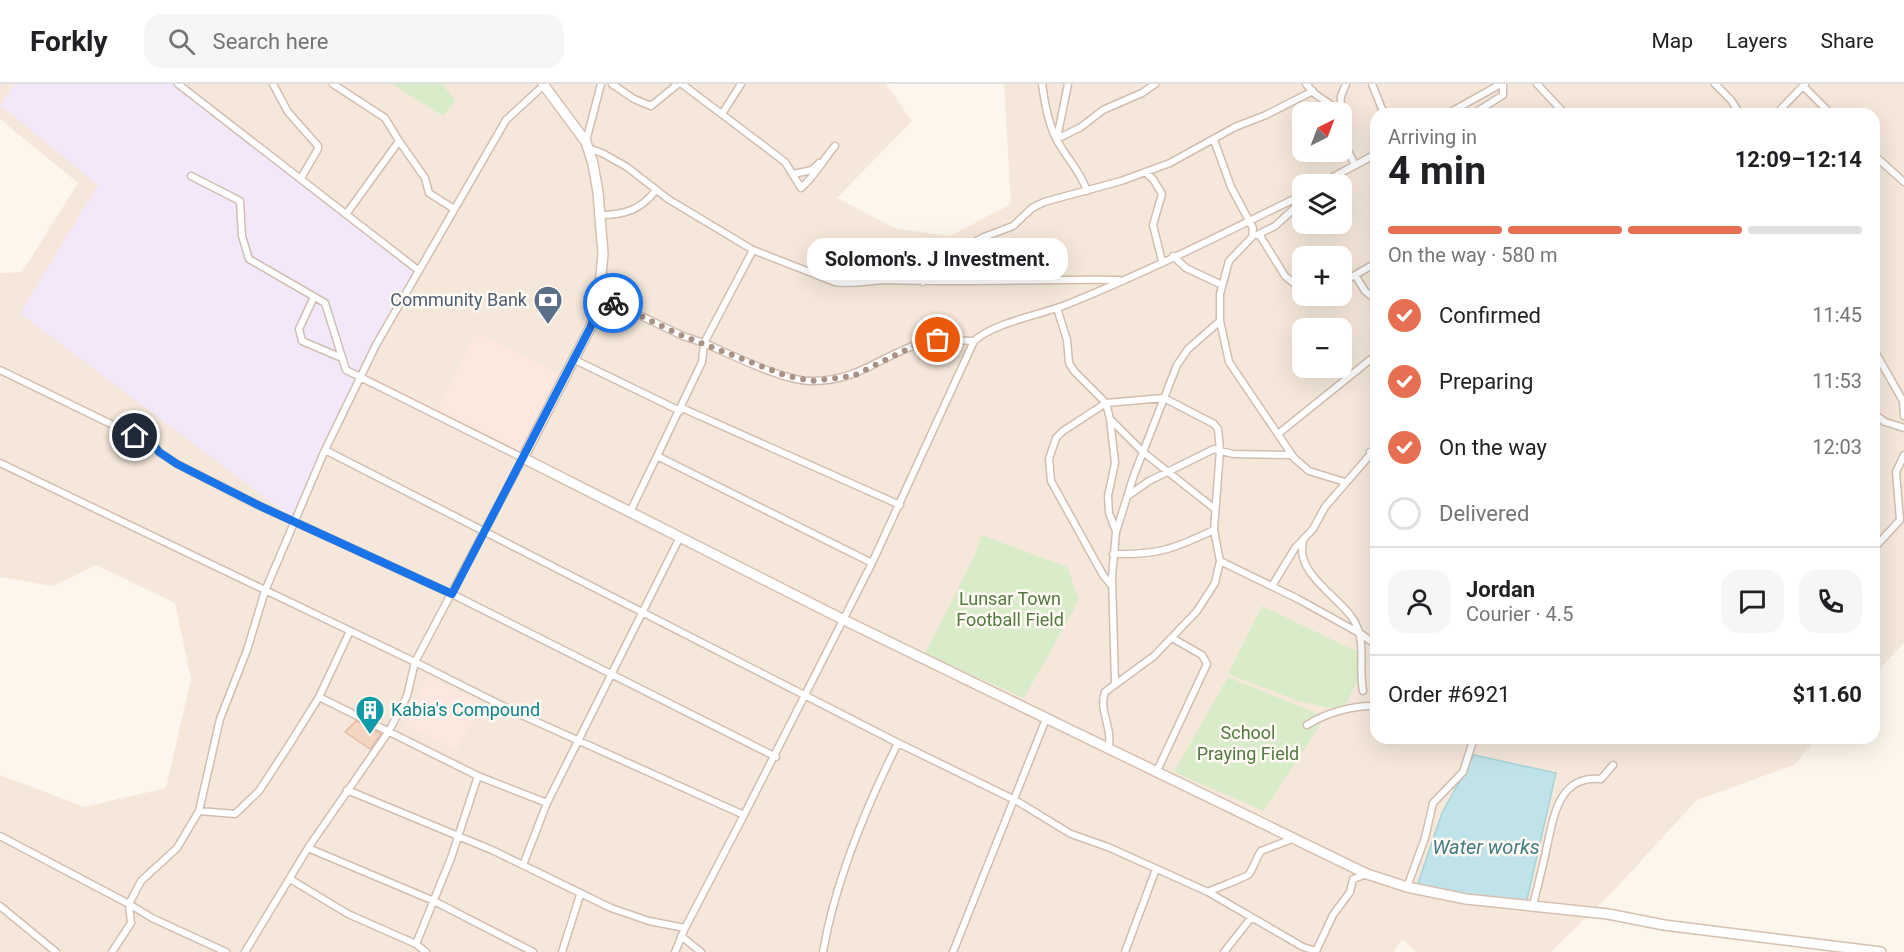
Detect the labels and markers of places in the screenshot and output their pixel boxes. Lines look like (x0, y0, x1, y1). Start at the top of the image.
callout: Solomon's. J Investment. (808, 238, 1068, 280)
bank icon: Community Bank (532, 284, 564, 326)
place label: Community Bank (390, 289, 528, 310)
pin (912, 314, 963, 365)
pin (109, 410, 160, 461)
building icon: Kabia's Compound (354, 694, 386, 736)
place label: Kabia's Compound (391, 699, 540, 720)

